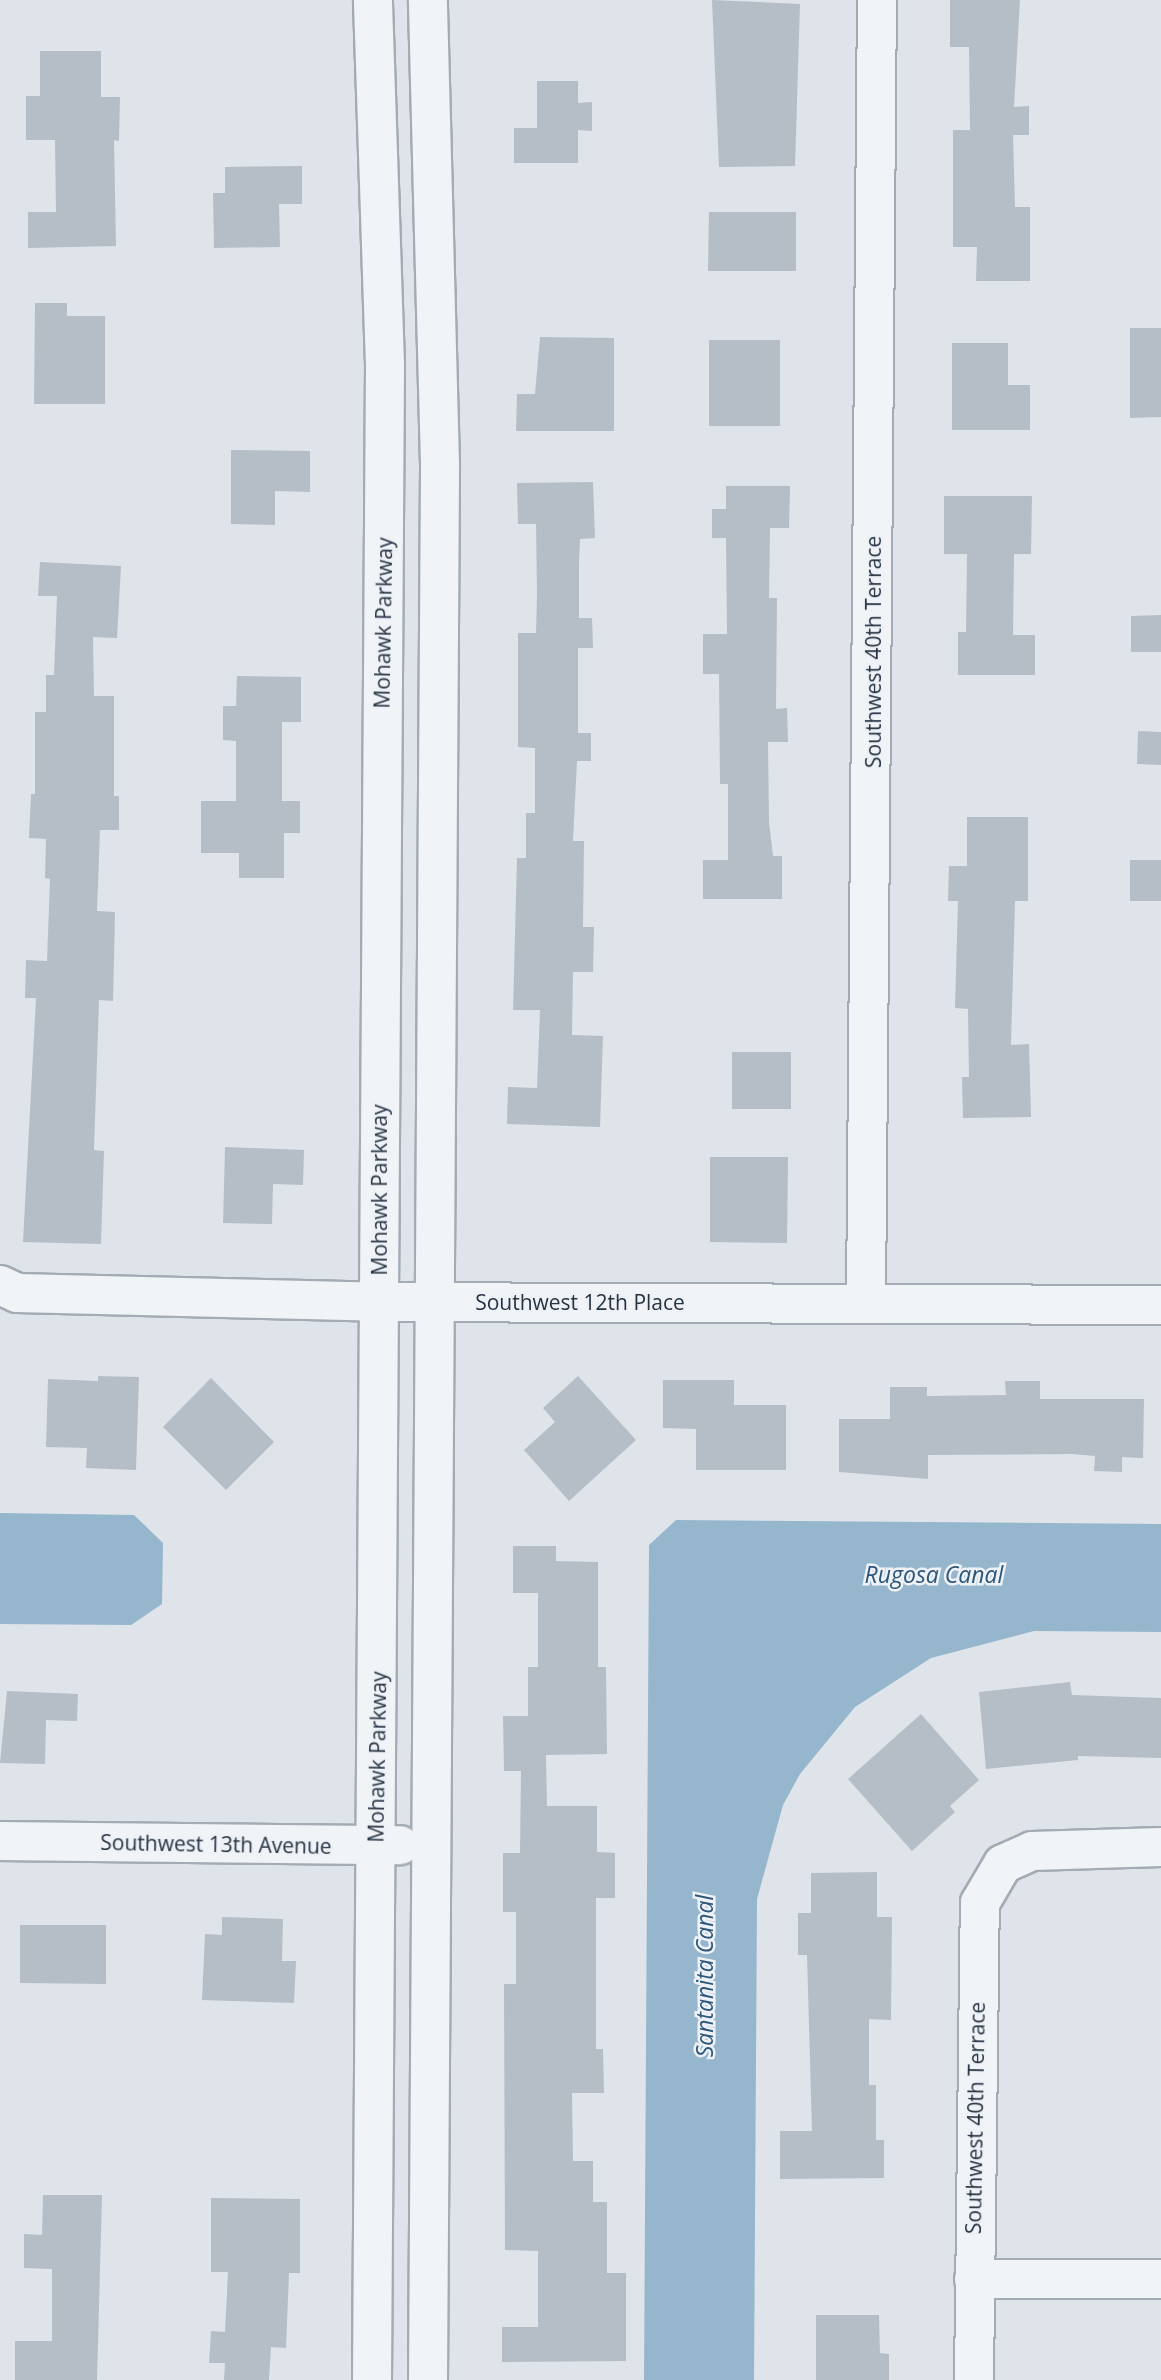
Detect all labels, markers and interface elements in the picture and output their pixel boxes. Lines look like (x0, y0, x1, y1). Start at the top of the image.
street label: Southwest 40th Terrace (860, 536, 886, 768)
street label: Mohawk Parkway (369, 537, 397, 709)
street label: Mohawk Parkway (366, 1104, 392, 1276)
street label: Southwest 12th Place (475, 1289, 685, 1315)
water label: Rugosa Canal (865, 1560, 1003, 1588)
street label: Mohawk Parkway (363, 1671, 391, 1843)
street label: Southwest 13th Avenue (100, 1829, 332, 1859)
water label: Santanita Canal (690, 1895, 718, 2057)
street label: Southwest 40th Terrace (960, 2002, 990, 2234)

